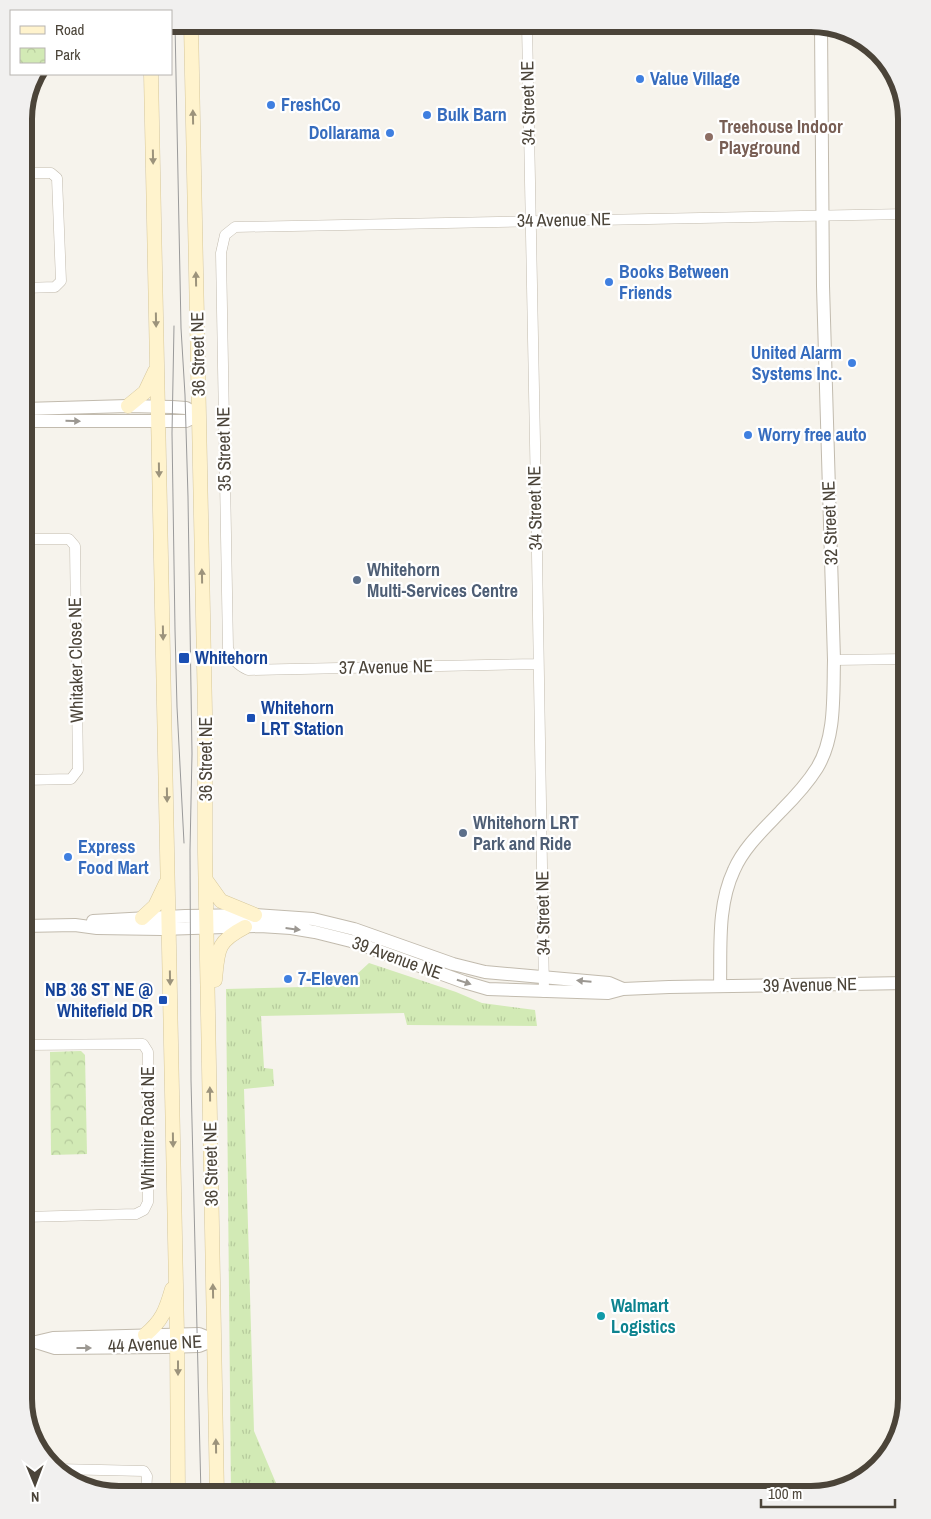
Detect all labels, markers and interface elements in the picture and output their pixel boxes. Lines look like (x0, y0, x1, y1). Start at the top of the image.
legend (10, 10, 172, 75)
text: Road (55, 19, 84, 40)
text: Park (55, 44, 81, 65)
street label: 34 Street NE (514, 61, 541, 145)
place label: Value Village (650, 66, 740, 91)
marker: Value Village (634, 73, 646, 85)
place label: FreshCo (281, 92, 341, 117)
marker: FreshCo (265, 99, 277, 111)
place label: Bulk Barn (437, 102, 507, 127)
one-way arrow (188, 109, 196, 125)
marker: Bulk Barn (421, 109, 433, 121)
place label: Treehouse Indoor Playground (719, 114, 843, 160)
place label: Dollarama (309, 120, 381, 145)
marker: Dollarama (384, 127, 396, 139)
marker: Treehouse Indoor Playground (703, 131, 715, 143)
one-way arrow (149, 150, 157, 166)
street label: 34 Avenue NE (517, 206, 611, 233)
place label: Books Between Friends (619, 259, 729, 305)
one-way arrow (192, 271, 200, 287)
marker: Books Between Friends (603, 276, 615, 288)
one-way arrow (152, 312, 160, 328)
street label: 36 Street NE (184, 312, 211, 396)
place label: United Alarm Systems Inc. (751, 340, 842, 386)
marker: United Alarm Systems Inc. (846, 357, 858, 369)
street label: 35 Street NE (210, 407, 237, 491)
one-way arrow (65, 418, 81, 426)
place label: Worry free auto (758, 422, 867, 447)
marker: Worry free auto (742, 429, 754, 441)
one-way arrow (155, 463, 163, 479)
street label: 34 Street NE (521, 466, 548, 550)
street label: 32 Street NE (816, 480, 843, 566)
place label: Whitehorn Multi-Services Centre (367, 557, 518, 603)
one-way arrow (198, 568, 206, 584)
marker: Whitehorn Multi-Services Centre (351, 574, 363, 586)
street label: Whitaker Close NE (62, 597, 89, 723)
one-way arrow (159, 625, 167, 641)
place label: Whitehorn (195, 645, 268, 670)
marker: Whitehorn (177, 651, 191, 665)
street label: 37 Avenue NE (339, 653, 433, 680)
place label: Whitehorn LRT Station (261, 695, 344, 741)
marker: Whitehorn LRT Station (245, 712, 257, 724)
street label: 36 Street NE (193, 717, 218, 801)
one-way arrow (163, 788, 171, 804)
place label: Whitehorn LRT Park and Ride (473, 810, 579, 856)
marker: Whitehorn LRT Park and Ride (457, 827, 469, 839)
place label: Express Food Mart (78, 834, 149, 880)
marker: Express Food Mart (62, 851, 74, 863)
street label: 34 Street NE (529, 871, 556, 955)
one-way arrow (286, 925, 302, 933)
street label: 39 Avenue NE (349, 930, 446, 985)
place label: 7-Eleven (298, 966, 359, 991)
one-way arrow (166, 970, 174, 986)
street label: 39 Avenue NE (763, 971, 857, 998)
marker: 7-Eleven (282, 973, 294, 985)
place label: NB 36 ST NE @ Whitefield DR (45, 977, 153, 1023)
one-way arrow (576, 977, 592, 985)
one-way arrow (457, 979, 472, 986)
marker: NB 36 ST NE @ Whitefield DR (157, 994, 169, 1006)
street label: Whitmire Road NE (135, 1066, 160, 1190)
one-way arrow (205, 1085, 213, 1101)
street label: 36 Street NE (197, 1122, 224, 1206)
one-way arrow (169, 1132, 177, 1148)
one-way arrow (209, 1283, 217, 1299)
place label: Walmart Logistics (611, 1293, 676, 1339)
marker: Walmart Logistics (595, 1310, 607, 1322)
street label: 44 Avenue NE (107, 1329, 203, 1358)
one-way arrow (76, 1344, 92, 1352)
one-way arrow (174, 1360, 182, 1376)
one-way arrow (212, 1438, 220, 1454)
north arrow (10, 1459, 60, 1509)
scale bar (761, 1476, 895, 1508)
text: 100 m (768, 1483, 802, 1504)
text: N (31, 1488, 40, 1506)

